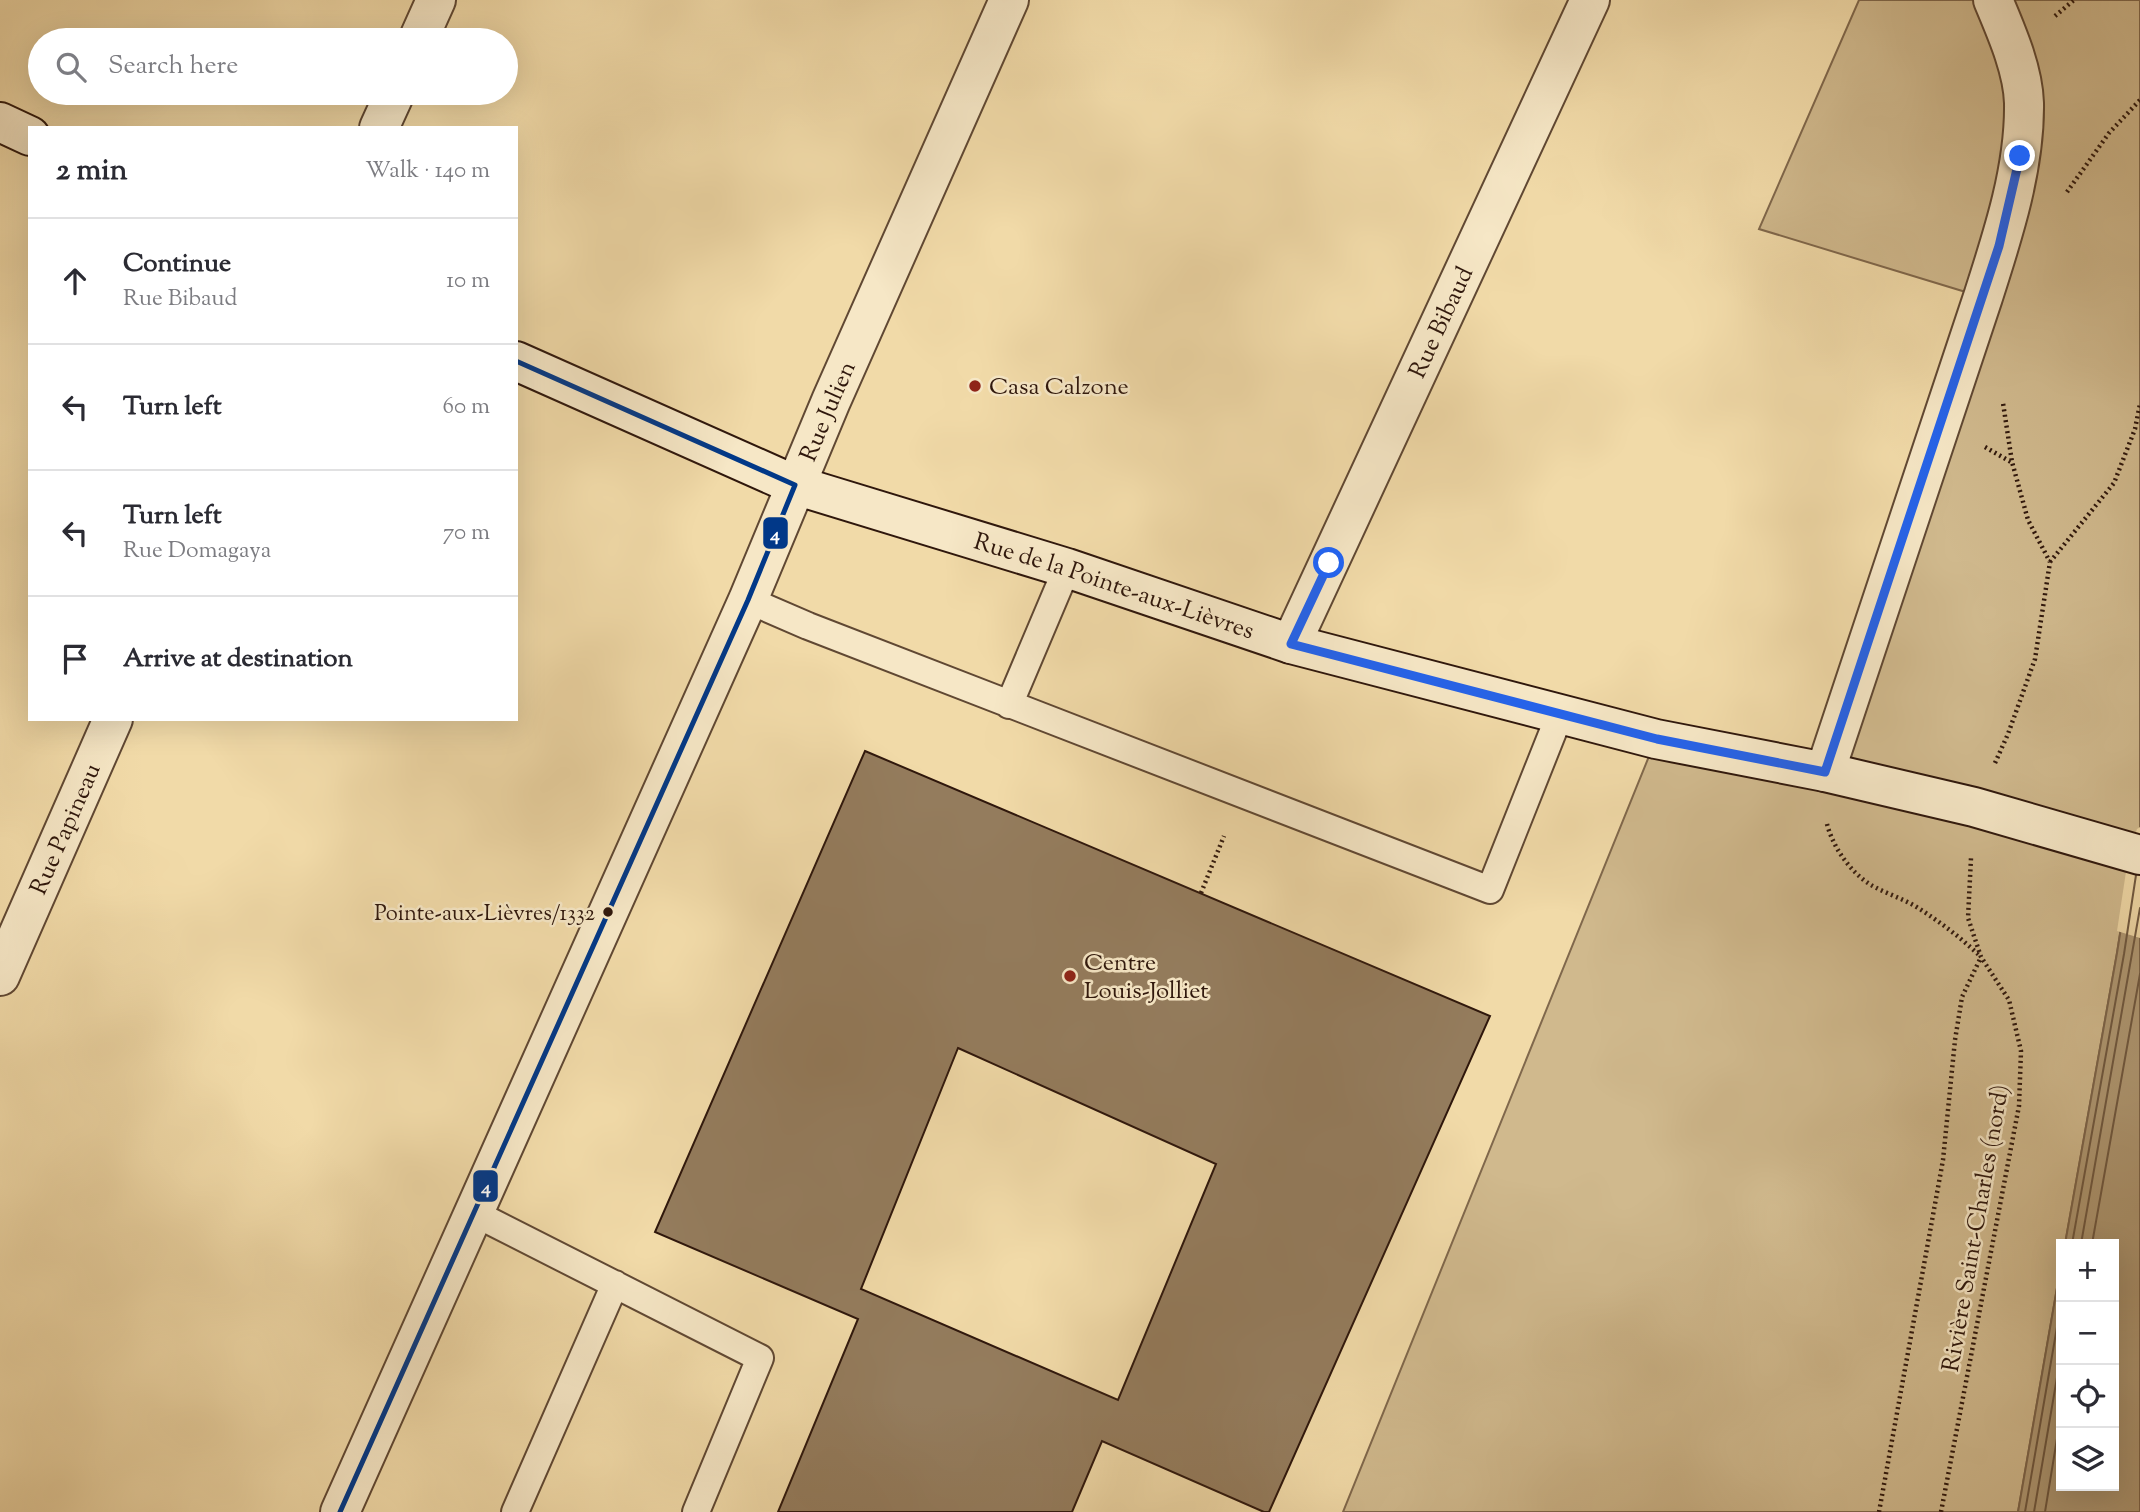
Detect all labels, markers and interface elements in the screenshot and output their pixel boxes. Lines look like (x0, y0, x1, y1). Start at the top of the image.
search box (28, 28, 518, 105)
icon: search (52, 48, 90, 86)
text: Search here (108, 48, 238, 85)
route end (2004, 140, 2035, 171)
text: 2 min (56, 150, 128, 193)
text: Walk · 140 m (365, 155, 490, 188)
text: Continue (123, 246, 231, 283)
street label: Rue Bibaud (1402, 261, 1483, 384)
icon: ahead (56, 262, 94, 300)
text: 10 m (446, 265, 490, 298)
text: Rue Bibaud (123, 283, 238, 316)
street label: Rue Julien (793, 356, 866, 467)
place label: Casa Calzone (989, 371, 1129, 405)
marker: Casa Calzone (967, 378, 983, 394)
icon: left (56, 388, 94, 426)
text: Turn left (123, 389, 222, 426)
text: 60 m (442, 391, 490, 424)
text: Turn left (123, 498, 222, 535)
icon: left (56, 514, 94, 552)
line badge: 4 (762, 516, 789, 550)
text: 70 m (443, 517, 490, 550)
text: 4 (769, 522, 780, 549)
street label: Rue de la Pointe-aux-Lièvres (969, 526, 1258, 649)
text: Rue Domagaya (123, 535, 271, 568)
route start (1313, 547, 1344, 578)
icon: arrive (56, 640, 94, 678)
text: Arrive at destination (123, 641, 353, 678)
street label: Rue Papineau (23, 758, 111, 901)
place label: Pointe-aux-Lièvres/1332 (374, 899, 595, 931)
marker: Pointe-aux-Lièvres/1332 (601, 905, 615, 919)
place label: Centre Louis-Jolliet (1084, 947, 1208, 1009)
marker: Centre Louis-Jolliet (1062, 968, 1078, 984)
street label: Rivière Saint-Charles (nord) (1935, 1082, 2019, 1375)
line badge: 4 (472, 1169, 499, 1203)
text: 4 (480, 1175, 491, 1202)
map controls (2056, 1239, 2119, 1491)
button: + (2056, 1239, 2119, 1302)
button: − (2056, 1302, 2119, 1365)
button: locate (2056, 1365, 2119, 1428)
button: layers (2056, 1428, 2119, 1491)

